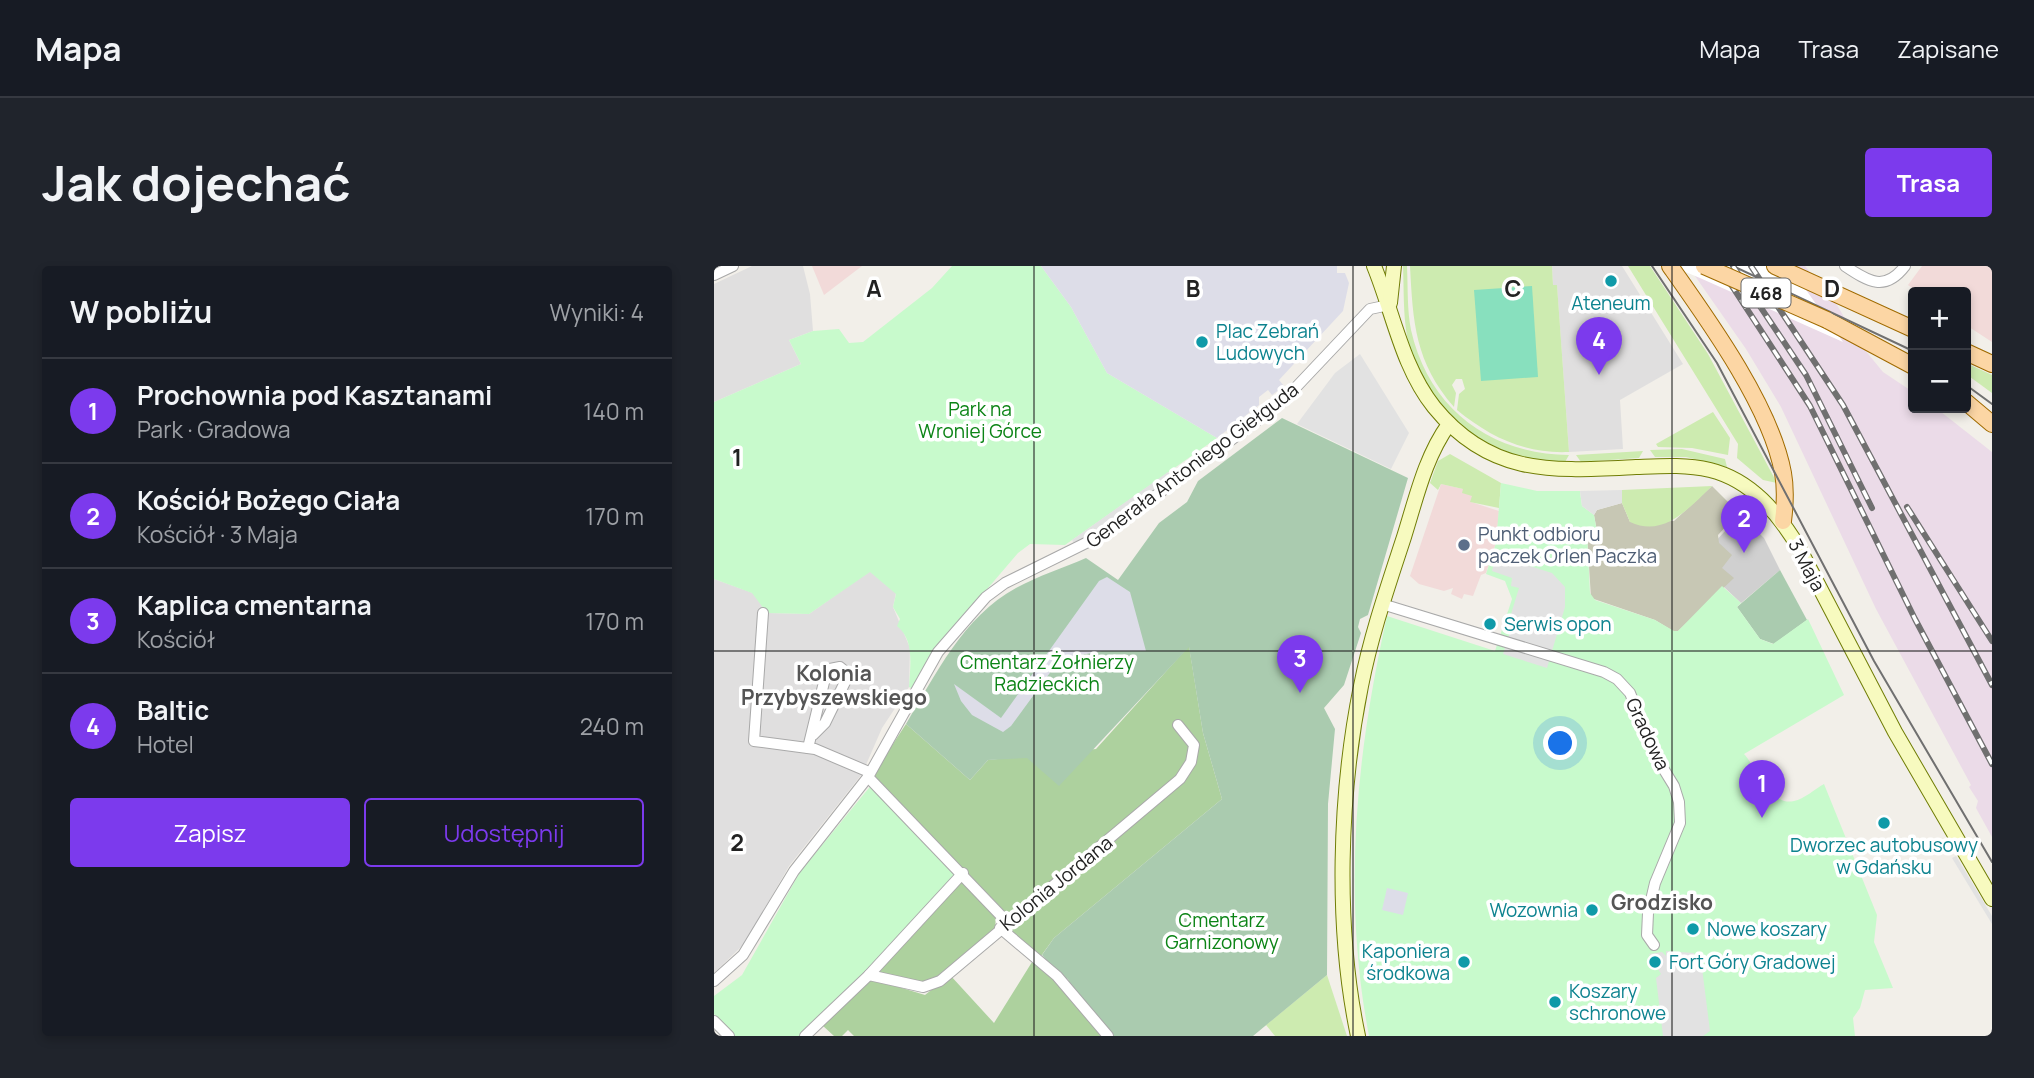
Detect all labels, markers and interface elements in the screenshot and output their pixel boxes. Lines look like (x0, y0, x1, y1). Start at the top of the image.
text: Mapa (35, 26, 122, 71)
text: Mapa (1699, 32, 1760, 65)
text: Trasa (1798, 32, 1859, 65)
text: Zapisane (1897, 32, 1999, 65)
button: Trasa (1865, 148, 1992, 217)
text: Jak dojechać (42, 149, 350, 216)
text: A (866, 272, 882, 304)
text: B (1186, 272, 1200, 304)
text: C (1505, 272, 1522, 304)
text: D (1824, 272, 1840, 304)
marker: Ateneum (1603, 273, 1619, 289)
road number: 468 (1742, 278, 1790, 308)
map controls (1908, 287, 1971, 413)
button: + (1908, 287, 1971, 350)
place label: Ateneum (1571, 290, 1651, 316)
text: W pobliżu (70, 291, 212, 332)
text: Wyniki: 4 (550, 296, 644, 328)
pin: 4 (1576, 317, 1622, 375)
place label: Plac Zebrań Ludowych (1216, 318, 1319, 366)
marker: Plac Zebrań Ludowych (1194, 334, 1210, 350)
button: − (1908, 350, 1971, 413)
street label: Generała Antoniego Giełguda (1080, 376, 1304, 554)
text: Prochownia pod Kasztanami (137, 377, 492, 413)
text: 1 (88, 395, 98, 427)
text: 140 m (583, 395, 644, 427)
park label: Park na Wroniej Górce (918, 396, 1042, 444)
text: Park · Gradowa (137, 413, 291, 445)
text: 1 (732, 441, 742, 473)
text: Kościół Bożego Ciała (137, 482, 400, 518)
pin: 2 (1721, 495, 1767, 553)
text: 2 (86, 500, 100, 532)
text: 170 m (585, 500, 644, 532)
text: Kościół · 3 Maja (137, 518, 298, 550)
place label: Punkt odbioru paczek Orlen Paczka (1478, 521, 1657, 569)
street label: 3 Maja (1782, 534, 1832, 596)
marker: Punkt odbioru paczek Orlen Paczka (1456, 537, 1472, 553)
text: Kaplica cmentarna (137, 587, 372, 623)
text: 3 (86, 605, 100, 637)
text: 170 m (585, 605, 644, 637)
place label: Serwis opon (1504, 611, 1611, 637)
marker: Serwis opon (1482, 616, 1498, 632)
text: Kościół (137, 623, 215, 655)
pin: 3 (1277, 635, 1323, 693)
park label: Cmentarz Żołnierzy Radzieckich (960, 649, 1134, 697)
district label: Kolonia Przybyszewskiego (741, 659, 927, 711)
text: Baltic (137, 692, 209, 728)
street label: Gradowa (1620, 694, 1676, 774)
text: 4 (86, 710, 100, 742)
text: 240 m (580, 710, 644, 742)
your location (1543, 726, 1577, 760)
text: Hotel (137, 728, 194, 760)
pin: 1 (1739, 760, 1785, 818)
button: Zapisz (70, 798, 350, 867)
button: Udostępnij (364, 798, 644, 867)
marker: Dworzec autobusowy w Gdańsku (1876, 815, 1892, 831)
text: 2 (730, 826, 744, 858)
street label: Kolonia Jordana (994, 830, 1118, 936)
place label: Dworzec autobusowy w Gdańsku (1790, 832, 1978, 880)
district label: Grodzisko (1611, 888, 1713, 916)
place label: Wozownia (1489, 897, 1578, 923)
marker: Wozownia (1584, 902, 1600, 918)
park label: Cmentarz Garnizonowy (1165, 907, 1279, 955)
place label: Nowe koszary (1707, 916, 1827, 942)
marker: Nowe koszary (1685, 921, 1701, 937)
place label: Kaponiera środkowa (1362, 938, 1450, 986)
place label: Fort Góry Gradowej (1669, 949, 1836, 975)
marker: Kaponiera środkowa (1456, 954, 1472, 970)
marker: Fort Góry Gradowej (1647, 954, 1663, 970)
place label: Koszary schronowe (1569, 978, 1666, 1026)
marker: Koszary schronowe (1547, 994, 1563, 1010)

